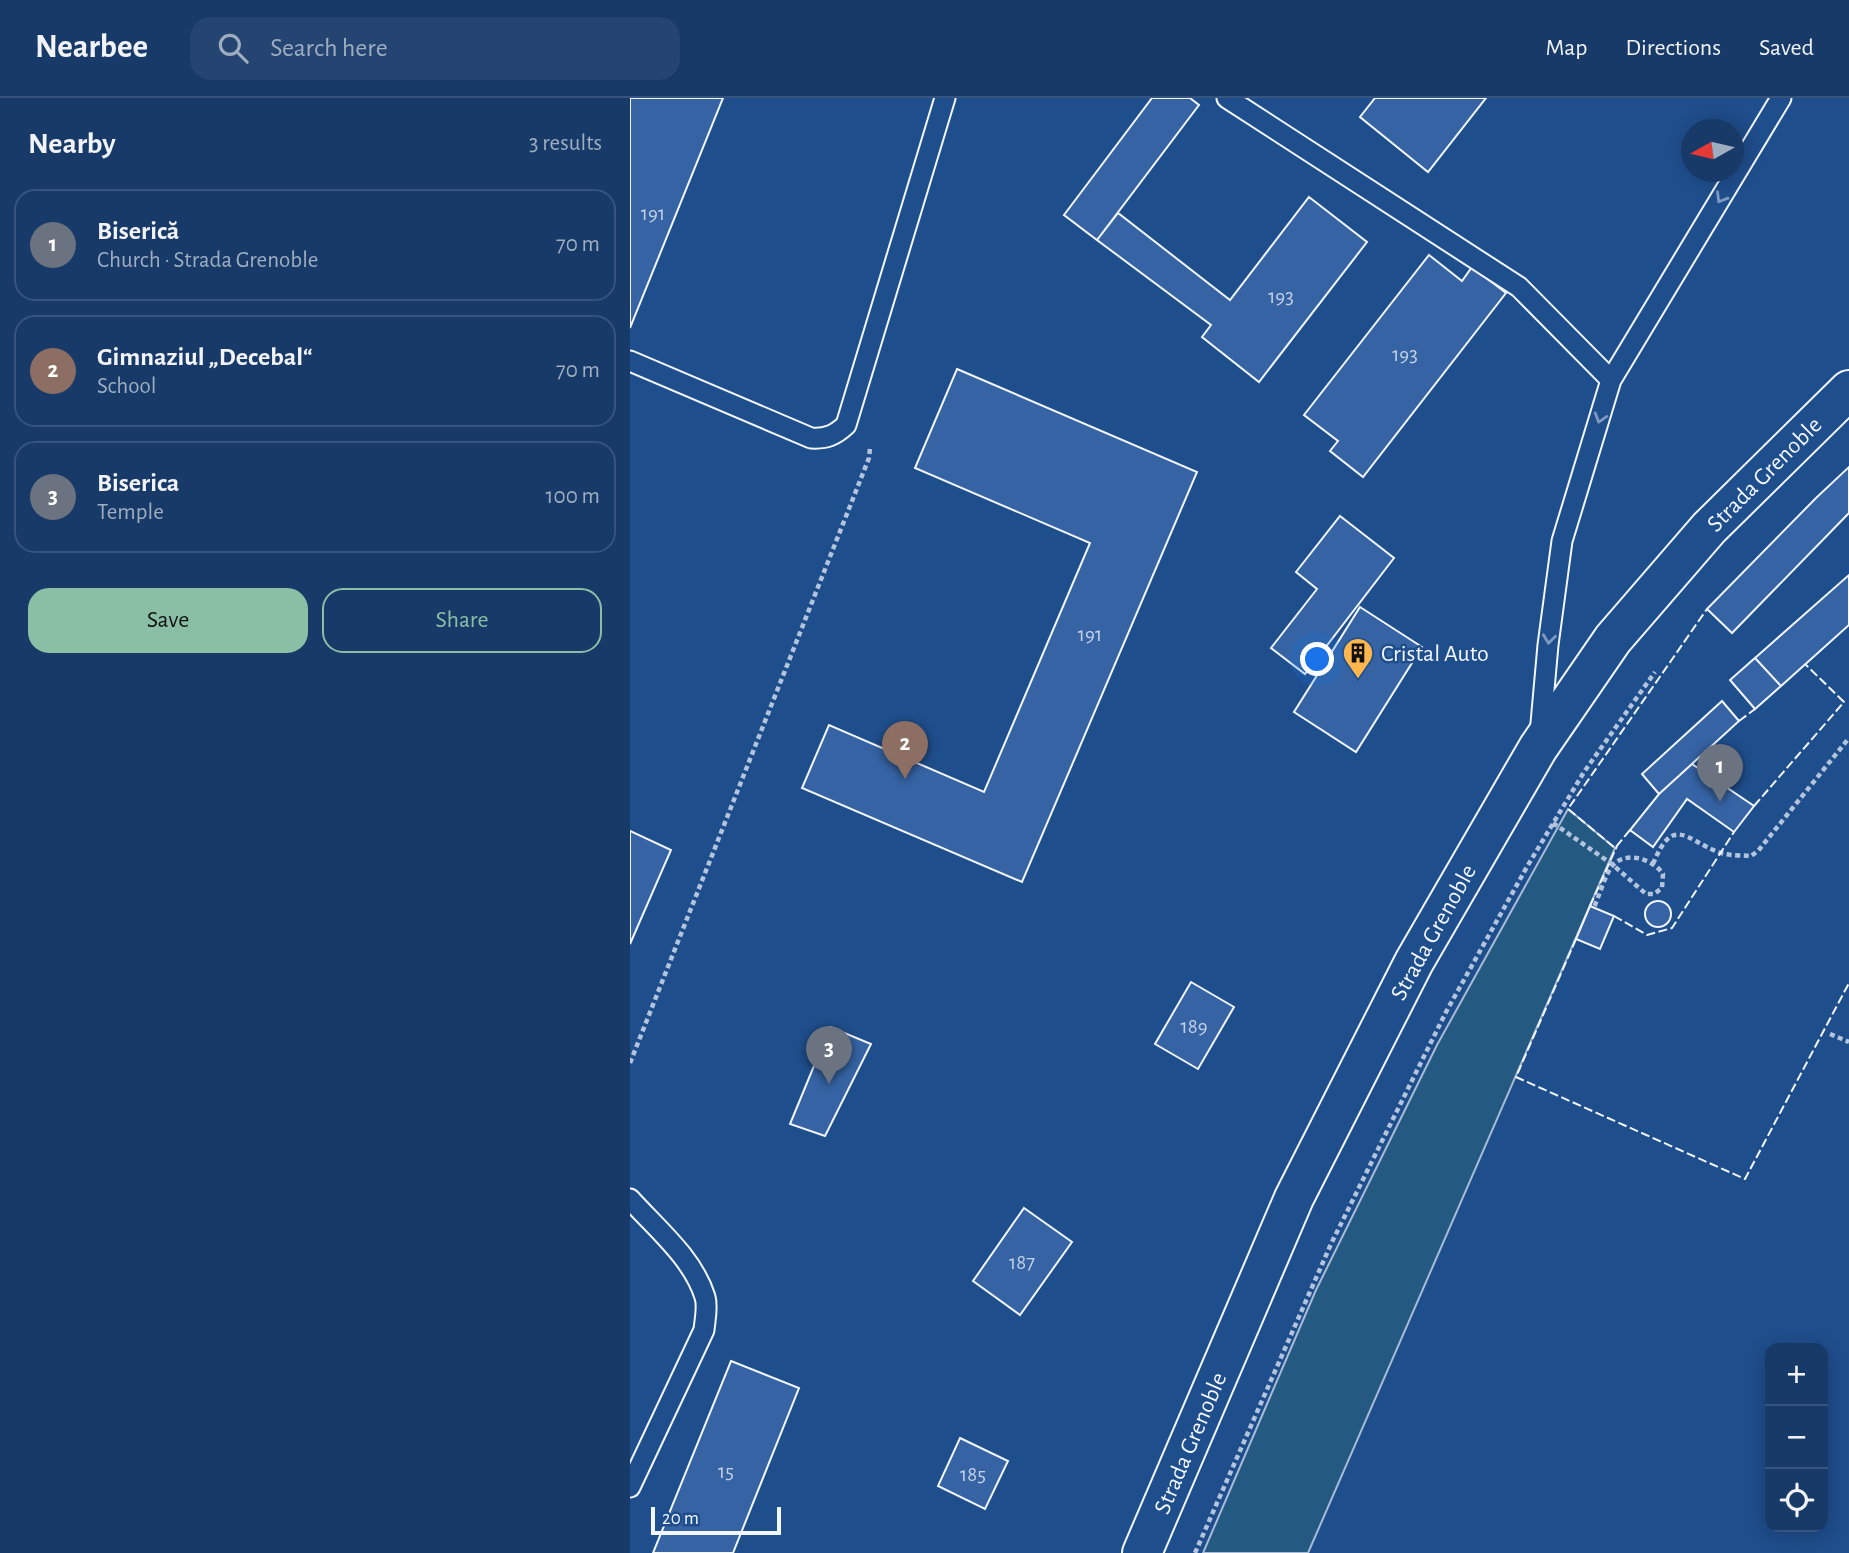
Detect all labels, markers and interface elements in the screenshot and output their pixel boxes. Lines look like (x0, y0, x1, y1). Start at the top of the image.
search box (190, 17, 680, 80)
icon: search (214, 29, 252, 67)
text: Nearbee (35, 31, 148, 64)
text: Search here (270, 35, 388, 61)
text: Map (1545, 36, 1587, 60)
text: Directions (1625, 36, 1721, 60)
text: Saved (1759, 36, 1814, 60)
north arrow (1681, 119, 1744, 182)
text: Nearby (28, 129, 116, 159)
text: 3 results (529, 132, 602, 155)
one-way arrow (1716, 191, 1729, 204)
house number: 191 (641, 203, 665, 224)
text: Biserică (97, 218, 179, 244)
text: 1 (49, 233, 57, 256)
text: 70 m (556, 233, 600, 256)
text: Church · Strada Grenoble (97, 249, 318, 272)
house number: 193 (1268, 286, 1294, 307)
text: Gimnaziul „Decebal“ (97, 344, 313, 370)
house number: 193 (1392, 344, 1418, 365)
text: 2 (48, 359, 58, 382)
text: 70 m (556, 359, 600, 382)
text: School (97, 375, 156, 398)
one-way arrow (1593, 412, 1608, 424)
street label: Strada Grenoble (1703, 413, 1827, 537)
text: Biserica (97, 470, 179, 496)
text: 3 (48, 485, 58, 508)
text: 100 m (546, 485, 600, 508)
text: Temple (97, 501, 164, 524)
button: Save (28, 588, 308, 653)
button: Share (322, 588, 602, 653)
house number: 191 (1078, 624, 1102, 645)
one-way arrow (1541, 633, 1556, 645)
building icon: Cristal Auto (1341, 636, 1375, 680)
your location (1300, 642, 1334, 676)
place label: Cristal Auto (1381, 642, 1489, 666)
pin: 2 (882, 721, 928, 779)
pin: 1 (1697, 744, 1743, 802)
street label: Strada Grenoble (1387, 861, 1481, 1004)
house number: 189 (1180, 1016, 1208, 1037)
pin: 3 (806, 1026, 852, 1084)
house number: 187 (1009, 1252, 1035, 1273)
map controls (1765, 1343, 1828, 1532)
button: + (1765, 1343, 1828, 1406)
street label: Strada Grenoble (1150, 1369, 1232, 1518)
button: − (1765, 1406, 1828, 1469)
house number: 15 (718, 1461, 734, 1482)
house number: 185 (960, 1464, 986, 1485)
button: locate (1765, 1469, 1828, 1532)
scale bar (651, 1504, 780, 1536)
text: 20 m (662, 1509, 699, 1528)

